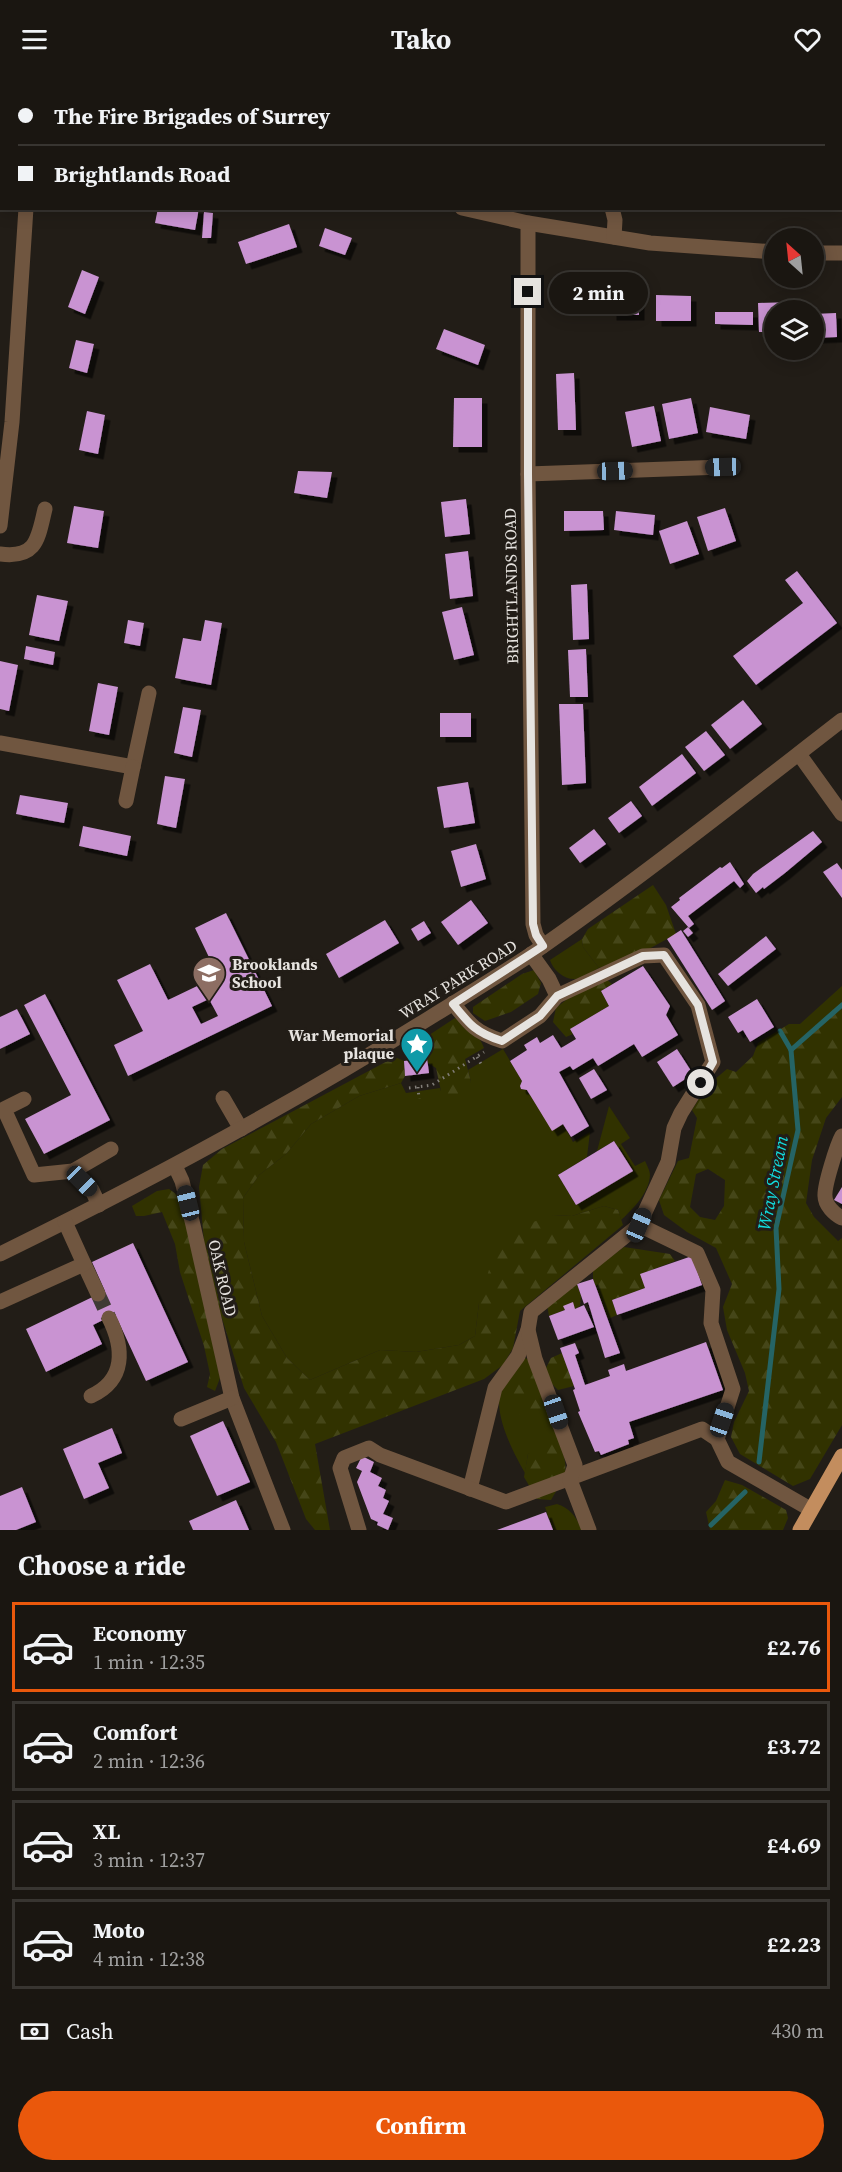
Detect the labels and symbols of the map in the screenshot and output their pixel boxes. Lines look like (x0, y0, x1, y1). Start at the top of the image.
north arrow (764, 228, 824, 288)
callout: 2 min (549, 271, 648, 313)
route end (514, 278, 541, 305)
car (705, 457, 741, 477)
car (597, 461, 633, 481)
street label: BRIGHTLANDS ROAD (499, 508, 523, 664)
street label: WRAY PARK ROAD (395, 934, 521, 1024)
place label: Brooklands School (232, 953, 317, 993)
school or university icon: Brooklands School (191, 955, 227, 1002)
place label: War Memorial plaque (288, 1024, 394, 1064)
place icon: War Memorial plaque (399, 1026, 435, 1073)
route start (687, 1069, 714, 1096)
water label: Wray Stream (751, 1133, 794, 1232)
car (63, 1162, 101, 1200)
car (175, 1183, 201, 1223)
car (624, 1205, 654, 1245)
street label: OAK ROAD (203, 1237, 243, 1319)
car (542, 1392, 570, 1432)
car (708, 1400, 736, 1440)

